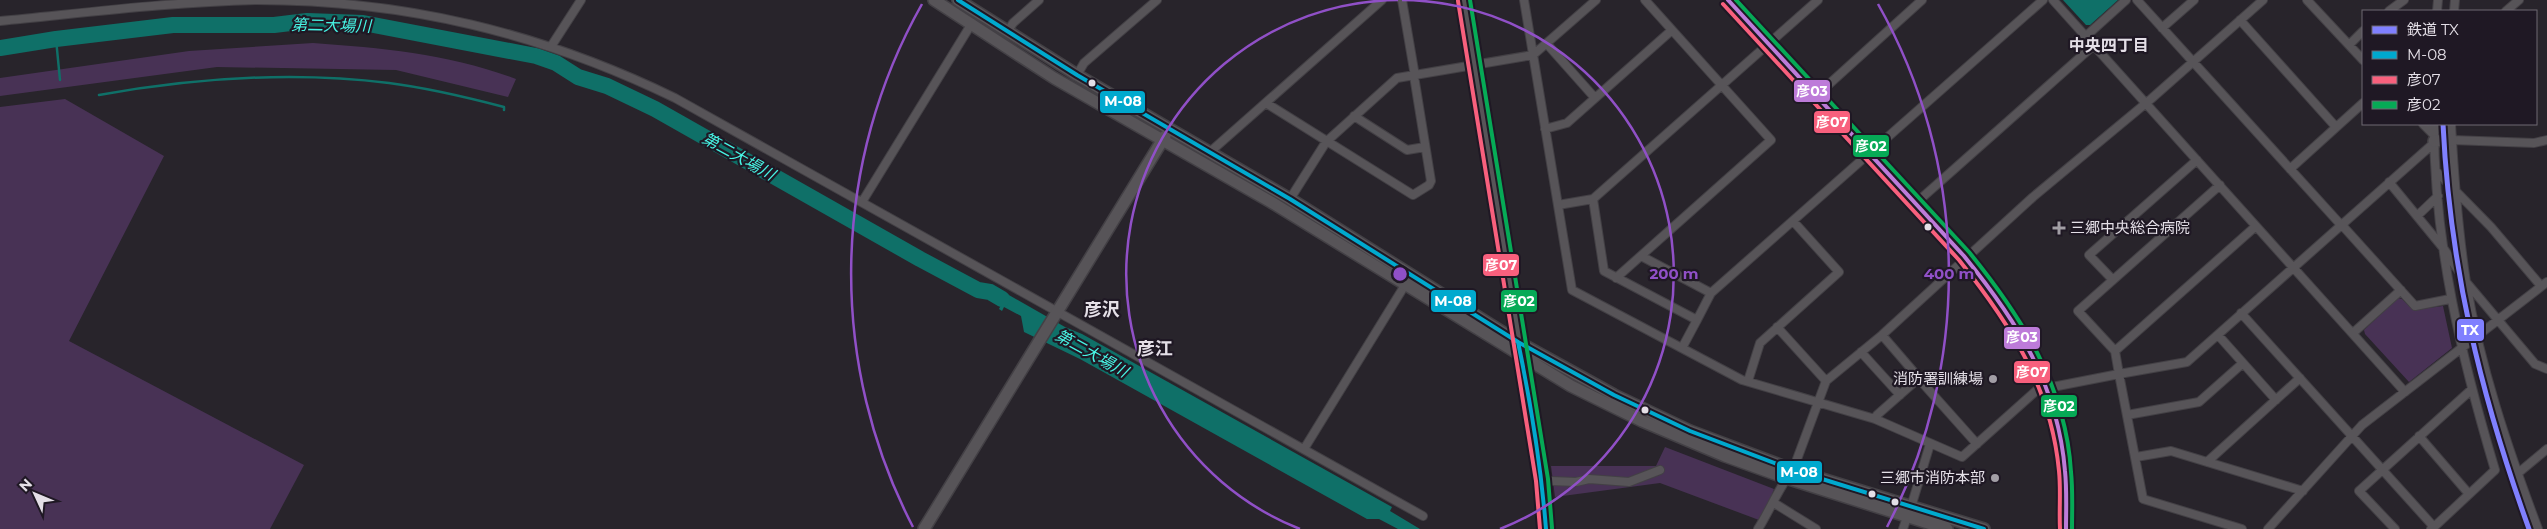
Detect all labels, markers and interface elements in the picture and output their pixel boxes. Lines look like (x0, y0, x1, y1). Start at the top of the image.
legend (2362, 10, 2537, 125)
water label: 第二大場川 (291, 15, 373, 36)
text: 鉄道 TX (2407, 20, 2459, 39)
district label: 中央四丁目 (2069, 36, 2149, 55)
text: M-08 (2407, 45, 2447, 64)
text: 彦07 (2407, 70, 2441, 89)
unlabelled marker (1087, 78, 1097, 88)
line badge: 彦03 (1793, 79, 1831, 103)
text: 彦03 (1796, 82, 1828, 100)
line badge: M-08 (1099, 90, 1146, 114)
text: M-08 (1104, 92, 1142, 110)
text: 彦02 (2407, 95, 2440, 114)
line badge: 彦07 (1813, 110, 1851, 134)
text: 彦07 (1816, 113, 1848, 131)
water label: 第二大場川 (699, 129, 780, 185)
line badge: 彦02 (1852, 134, 1890, 158)
text: 彦02 (1855, 137, 1887, 155)
place label: 三郷中央総合病院 (2070, 218, 2190, 237)
marker: 三郷中央総合病院 (2052, 221, 2066, 235)
unlabelled marker (1923, 222, 1933, 232)
line badge: 彦07 (1482, 253, 1520, 277)
text: 彦07 (1485, 256, 1517, 274)
text: 200 m (1649, 264, 1699, 283)
text: 400 m (1924, 264, 1974, 283)
centre of rings (1391, 265, 1409, 283)
line badge: M-08 (1430, 289, 1477, 313)
line badge: 彦02 (1500, 289, 1538, 313)
text: M-08 (1434, 292, 1472, 310)
text: 彦02 (1503, 292, 1535, 310)
district label: 彦沢 (1084, 299, 1120, 321)
line badge: TX (2456, 318, 2485, 342)
text: TX (2461, 321, 2479, 339)
water label: 第二大場川 (1052, 326, 1133, 382)
line badge: 彦03 (2003, 326, 2041, 350)
text: 彦03 (2006, 328, 2038, 346)
district label: 彦江 (1137, 338, 1173, 360)
line badge: 彦07 (2013, 360, 2051, 384)
text: 彦07 (2016, 363, 2048, 381)
place label: 消防署訓練場 (1893, 369, 1983, 388)
marker: 消防署訓練場 (1987, 373, 1999, 385)
line badge: 彦02 (2040, 394, 2078, 418)
text: 彦02 (2043, 397, 2075, 415)
unlabelled marker (1640, 405, 1650, 415)
line badge: M-08 (1776, 460, 1823, 484)
text: M-08 (1780, 463, 1818, 481)
place label: 三郷市消防本部 (1880, 468, 1985, 487)
north arrow (10, 469, 60, 519)
marker: 三郷市消防本部 (1989, 472, 2001, 484)
text: N (15, 475, 36, 495)
unlabelled marker (1867, 489, 1877, 499)
unlabelled marker (1890, 497, 1900, 507)

